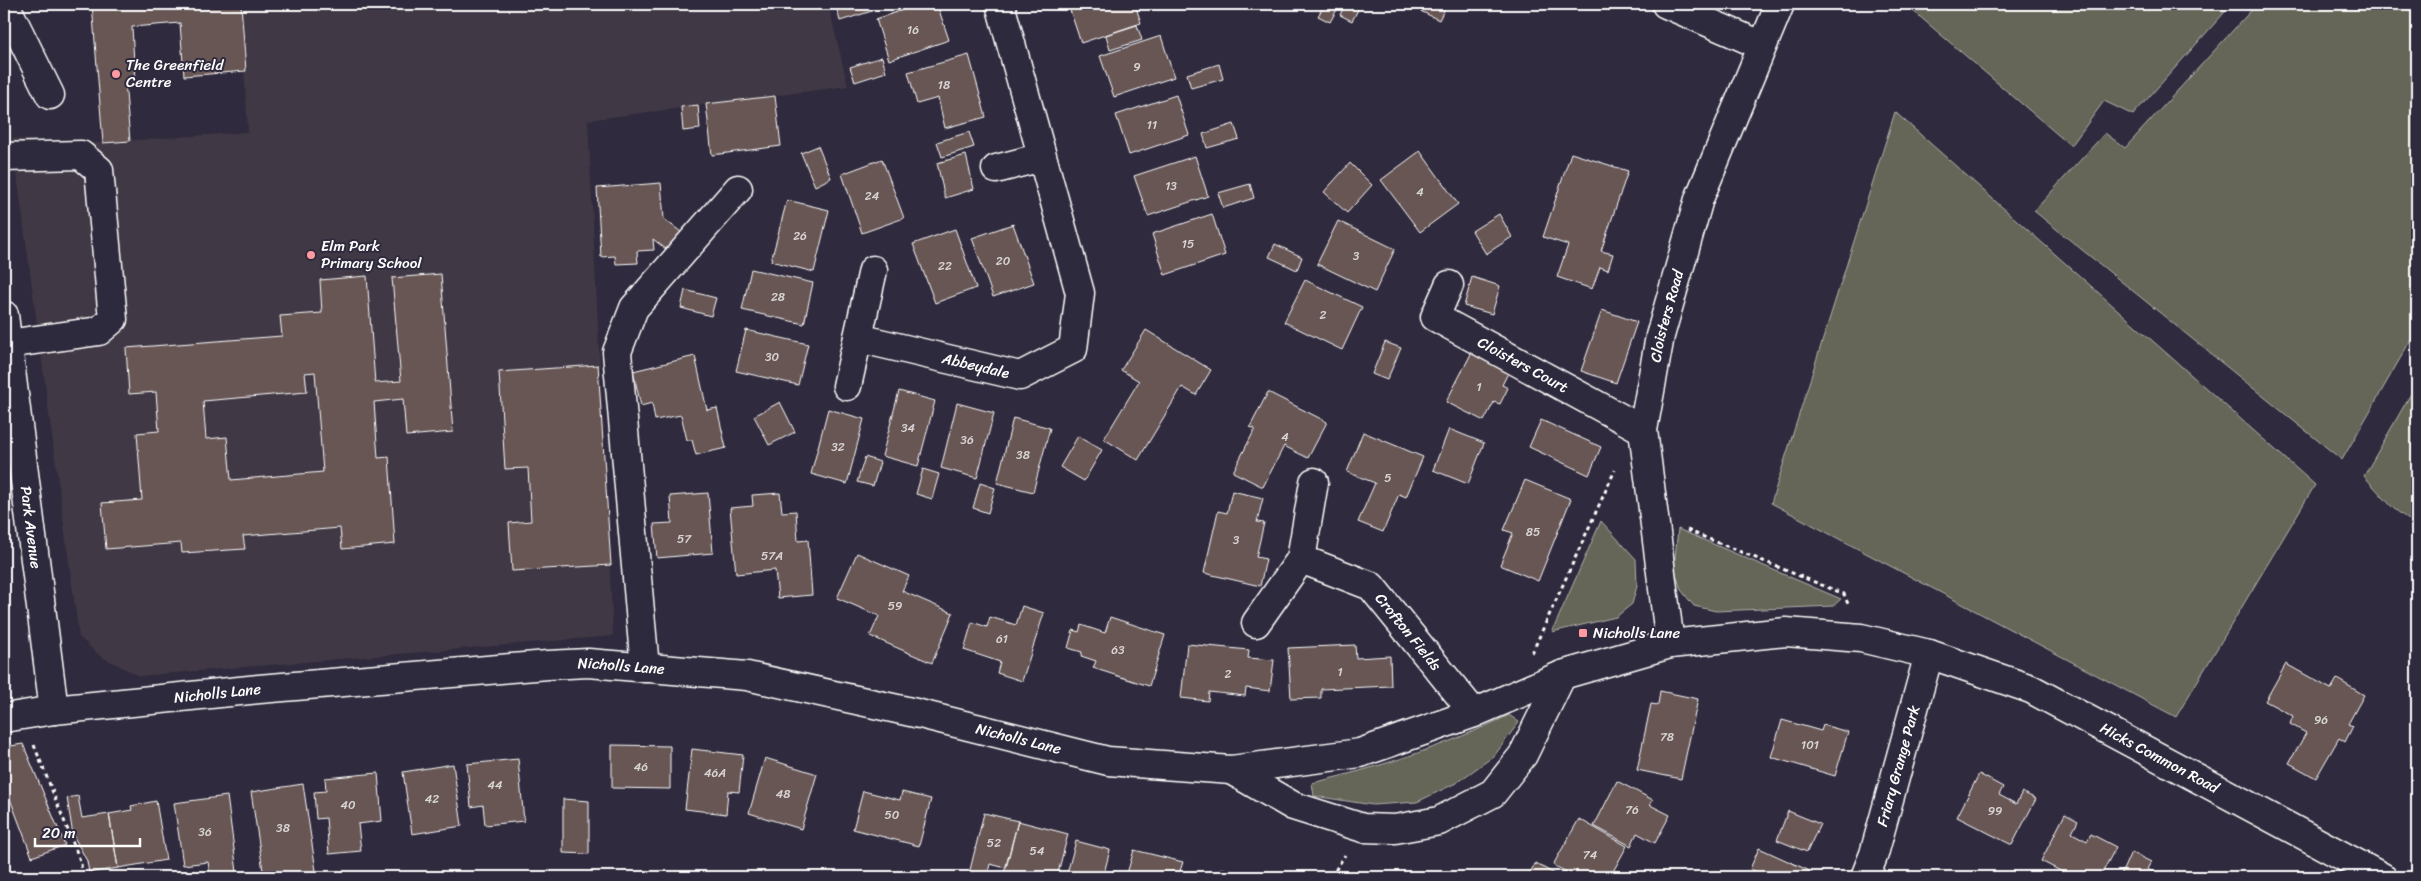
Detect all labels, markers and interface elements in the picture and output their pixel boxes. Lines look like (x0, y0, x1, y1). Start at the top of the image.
house number: 16 (907, 19, 919, 41)
place label: The Greenfield Centre (126, 52, 224, 95)
house number: 9 (1133, 56, 1141, 78)
marker: The Greenfield Centre (110, 68, 122, 80)
house number: 18 (938, 74, 950, 96)
house number: 11 (1147, 114, 1157, 136)
house number: 13 (1165, 175, 1177, 197)
house number: 4 (1416, 181, 1424, 203)
house number: 24 (865, 185, 880, 207)
house number: 26 (793, 225, 807, 247)
place label: Elm Park Primary School (321, 233, 422, 276)
house number: 15 (1182, 233, 1194, 255)
house number: 3 (1353, 245, 1360, 267)
marker: Elm Park Primary School (305, 249, 317, 261)
house number: 20 (996, 250, 1011, 272)
house number: 22 (938, 255, 952, 277)
street label: Cloisters Road (1642, 266, 1691, 364)
house number: 28 (771, 286, 785, 308)
house number: 2 (1320, 304, 1327, 326)
street label: Cloisters Court (1473, 329, 1574, 400)
street label: Abbeydale (939, 345, 1012, 386)
house number: 30 (765, 346, 779, 368)
house number: 1 (1476, 376, 1482, 398)
house number: 34 (901, 417, 916, 439)
house number: 4 (1281, 426, 1289, 448)
house number: 36 (960, 429, 974, 451)
house number: 32 (831, 436, 845, 458)
house number: 38 (1016, 444, 1030, 466)
house number: 5 (1384, 467, 1392, 489)
street label: Park Avenue (13, 484, 49, 570)
house number: 85 (1526, 521, 1540, 543)
house number: 57 (677, 528, 692, 550)
house number: 3 (1233, 529, 1240, 551)
house number: 57A (761, 545, 783, 567)
street label: Crofton Fields (1368, 587, 1448, 677)
house number: 59 (888, 595, 902, 617)
place label: Nicholls Lane (1593, 620, 1680, 646)
marker: Nicholls Lane (1577, 627, 1589, 639)
house number: 61 (996, 628, 1008, 650)
house number: 63 (1111, 639, 1125, 661)
street label: Nicholls Lane (577, 650, 666, 682)
house number: 1 (1337, 661, 1343, 683)
house number: 2 (1225, 663, 1232, 685)
street label: Nicholls Lane (173, 676, 263, 711)
street label: Friary Grange Park (1869, 702, 1927, 830)
house number: 96 (2314, 709, 2328, 731)
street label: Nicholls Lane (973, 715, 1064, 762)
street label: Hicks Common Road (2095, 715, 2225, 801)
house number: 78 (1660, 726, 1674, 748)
house number: 101 (1801, 734, 1819, 756)
house number: 46 (634, 756, 648, 778)
house number: 46A (704, 762, 726, 784)
house number: 44 (487, 774, 503, 796)
house number: 48 (776, 783, 790, 805)
house number: 42 (425, 788, 439, 810)
house number: 40 (340, 794, 356, 816)
house number: 76 (1625, 799, 1639, 821)
house number: 99 (1988, 800, 2002, 822)
house number: 50 (885, 804, 900, 826)
scale bar (35, 816, 140, 848)
house number: 38 (276, 817, 290, 839)
text: 20 m (42, 820, 76, 846)
house number: 36 (198, 821, 212, 843)
house number: 52 (987, 832, 1001, 854)
house number: 54 (1030, 840, 1045, 862)
house number: 74 (1583, 844, 1598, 866)

